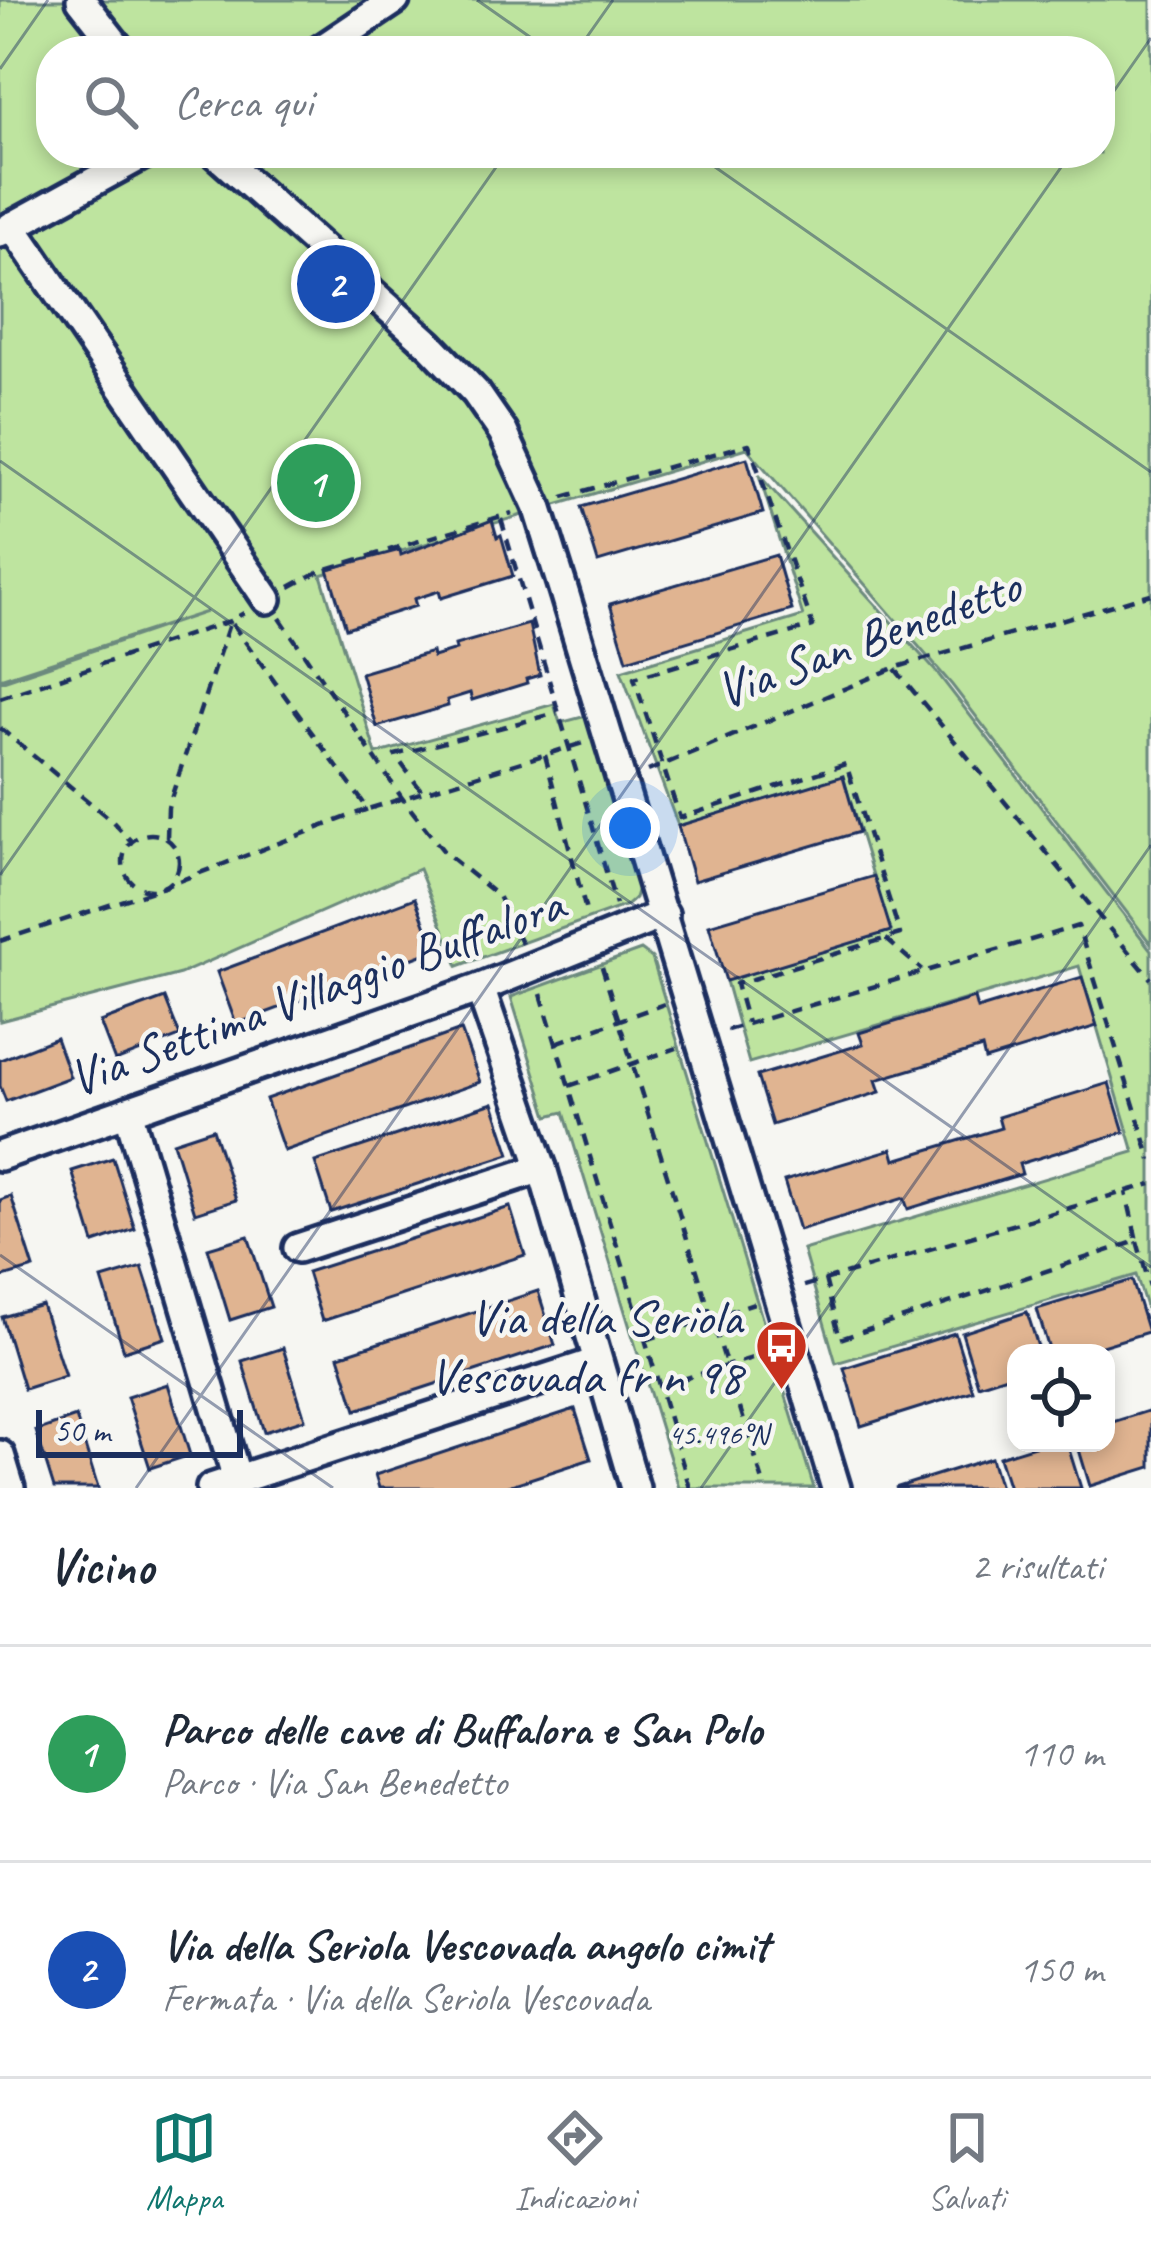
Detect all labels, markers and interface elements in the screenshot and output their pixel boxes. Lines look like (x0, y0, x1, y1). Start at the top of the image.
search box (36, 36, 1115, 168)
icon: search (78, 69, 144, 135)
text: Cerca qui (174, 74, 313, 131)
pin: 2 (297, 239, 375, 329)
pin: 1 (277, 438, 355, 528)
street label: Via San Benedetto (707, 552, 1032, 723)
your location (600, 798, 660, 858)
street label: Via Settima Villaggio Buffalora (60, 870, 576, 1110)
place label: Via della Seriola Vescovada fr n 98 (429, 1285, 747, 1408)
bus stop icon: Via della Seriola Vescovada fr n 98 (753, 1318, 809, 1392)
map controls (1007, 1344, 1115, 1452)
button: locate (1007, 1344, 1115, 1452)
scale bar (36, 1404, 243, 1457)
text: 50 m (54, 1410, 110, 1452)
text: 45.496°N (668, 1415, 773, 1453)
text: Vicino (48, 1534, 153, 1598)
text: 2 risultati (971, 1542, 1103, 1591)
text: Parco delle cave di Buffalora e San Polo (162, 1701, 762, 1758)
text: 1 (78, 1729, 96, 1778)
text: 110 m (1019, 1729, 1103, 1778)
text: Parco · Via San Benedetto (162, 1758, 507, 1807)
text: Via della Seriola Vescovada angolo cimit (162, 1917, 769, 1974)
text: 2 (78, 1945, 96, 1994)
text: 150 m (1019, 1945, 1103, 1994)
text: Fermata · Via della Seriola Vescovada (162, 1974, 649, 2023)
tab: Mappa (146, 2105, 222, 2219)
tab: Indicazioni (514, 2105, 636, 2219)
tab: Salvati (928, 2105, 1005, 2219)

